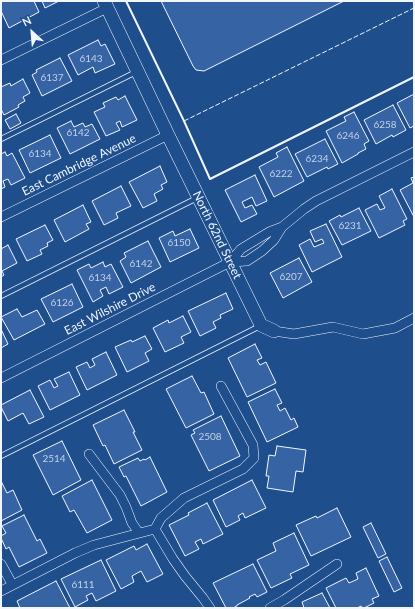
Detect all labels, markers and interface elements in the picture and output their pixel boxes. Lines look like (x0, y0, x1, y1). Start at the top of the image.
north arrow (12, 12, 52, 52)
text: N (20, 13, 33, 28)
house number: 6143 (79, 53, 103, 65)
house number: 6137 (40, 72, 64, 84)
house number: 6258 (373, 119, 397, 131)
house number: 6142 (66, 127, 90, 139)
house number: 6246 (336, 130, 360, 142)
street label: East Cambridge Avenue (20, 131, 138, 199)
house number: 6134 (28, 148, 52, 160)
house number: 6234 (305, 153, 329, 165)
house number: 6222 (269, 168, 293, 180)
street label: North 62nd Street (189, 189, 245, 281)
house number: 6231 (338, 220, 362, 232)
house number: 6150 (167, 237, 191, 249)
house number: 6142 (129, 258, 153, 270)
house number: 6207 (279, 271, 303, 283)
house number: 6134 (88, 272, 112, 284)
street label: East Wilshire Drive (62, 280, 158, 338)
house number: 6126 (50, 297, 74, 309)
house number: 2508 (198, 431, 222, 443)
house number: 2514 (42, 453, 66, 465)
house number: 6111 (71, 579, 95, 591)

